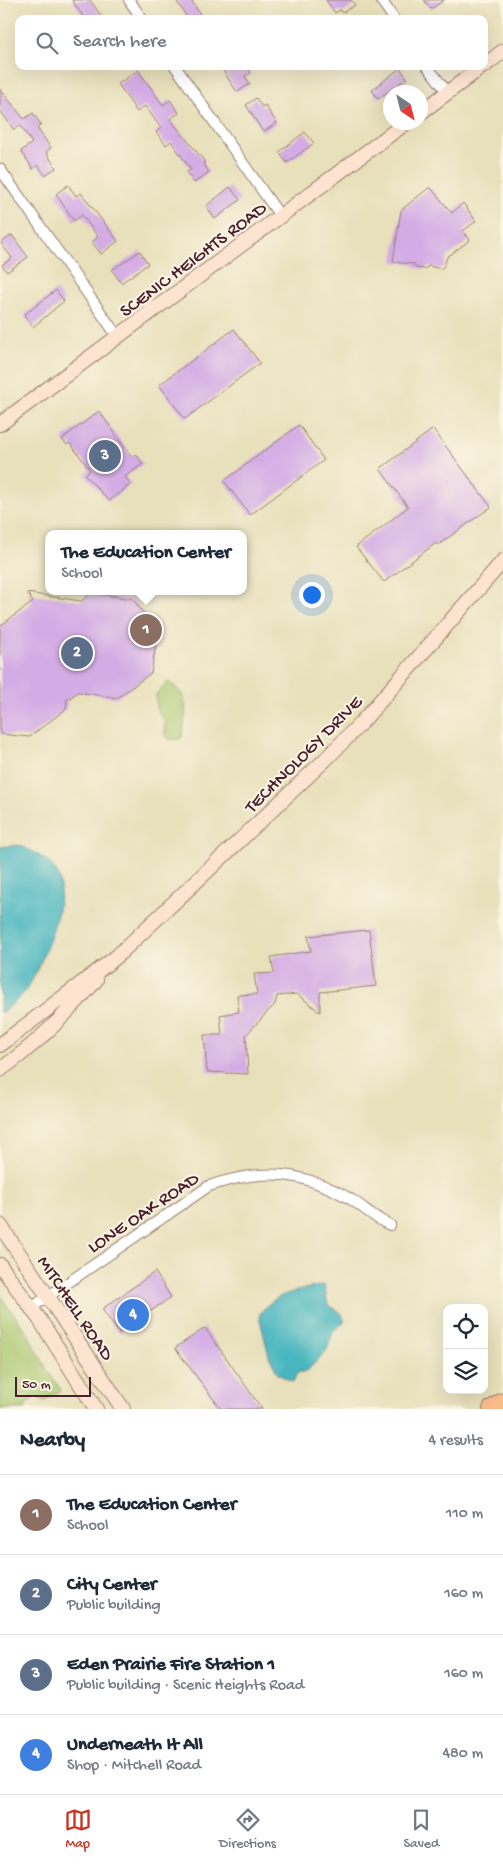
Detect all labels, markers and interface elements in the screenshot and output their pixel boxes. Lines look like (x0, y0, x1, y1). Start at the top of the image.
search box (15, 15, 488, 70)
icon: search (33, 29, 61, 57)
text: Search here (73, 31, 167, 54)
north arrow (383, 85, 428, 130)
street label: SCENIC HEIGHTS ROAD (116, 198, 273, 324)
pin: 3 (89, 437, 121, 475)
popup (45, 530, 247, 595)
text: The Education Center (61, 542, 231, 565)
text: School (61, 565, 103, 584)
your location (299, 582, 325, 608)
pin: 1 (130, 611, 162, 649)
pin: 2 (61, 634, 93, 672)
street label: TECHNOLOGY DRIVE (240, 691, 369, 820)
street label: LONE OAK ROAD (84, 1168, 205, 1260)
street label: MITCHELL ROAD (31, 1252, 118, 1366)
pin: 4 (117, 1296, 149, 1334)
map controls (443, 1304, 488, 1394)
button: locate (443, 1304, 488, 1349)
button: layers (443, 1349, 488, 1394)
scale bar (15, 1374, 91, 1397)
text: 50 m (22, 1377, 51, 1394)
text: Nearby (20, 1429, 85, 1454)
text: 4 results (428, 1432, 483, 1451)
text: The Education Center (67, 1494, 236, 1517)
text: 1 (33, 1505, 39, 1524)
text: 110 m (446, 1505, 483, 1524)
text: School (67, 1517, 109, 1536)
text: City Center (67, 1574, 156, 1597)
text: 2 (32, 1585, 40, 1604)
text: 160 m (444, 1585, 483, 1604)
text: Public building (67, 1597, 161, 1616)
text: Eden Prairie Fire Station 1 (67, 1654, 275, 1677)
text: 3 (32, 1665, 40, 1684)
text: 160 m (444, 1665, 483, 1684)
text: Public building · Scenic Heights Road (67, 1677, 304, 1696)
text: Underneath It All (67, 1734, 203, 1757)
text: 4 (32, 1745, 40, 1764)
text: 480 m (442, 1745, 483, 1764)
text: Shop · Mitchell Road (67, 1757, 201, 1776)
tab: Map (64, 1806, 92, 1853)
tab: Directions (219, 1806, 276, 1853)
tab: Saved (403, 1806, 439, 1853)

